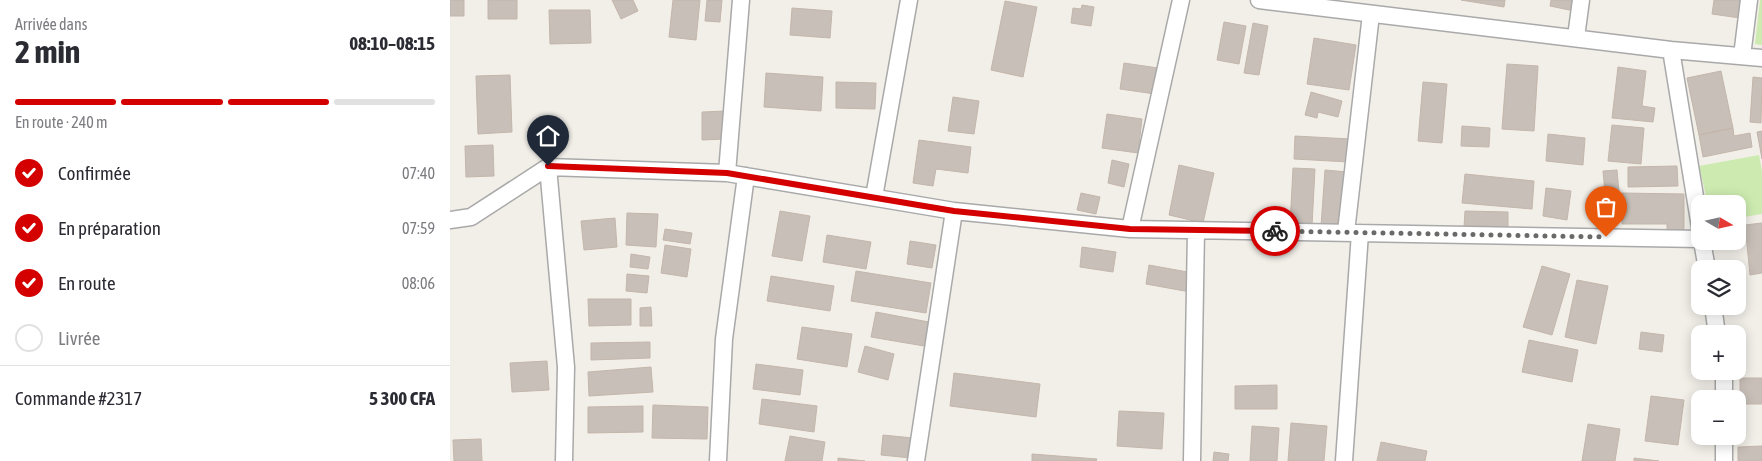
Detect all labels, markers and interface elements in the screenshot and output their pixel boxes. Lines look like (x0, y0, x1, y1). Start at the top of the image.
text: Arrivée dans (15, 15, 87, 33)
text: 08:10–08:15 (349, 32, 435, 54)
text: 2 min (15, 33, 80, 70)
text: En route · 240 m (15, 113, 108, 131)
pin (527, 115, 569, 166)
icon: home (534, 122, 562, 150)
icon: check (15, 159, 43, 187)
text: Confirmée (58, 162, 131, 184)
text: 07:40 (402, 164, 435, 182)
pin (1585, 186, 1627, 237)
icon: bag (1592, 193, 1620, 221)
north arrow (1691, 195, 1746, 250)
map controls (1691, 195, 1746, 445)
courier (1250, 206, 1300, 256)
icon: check (15, 214, 43, 242)
text: En préparation (58, 217, 161, 239)
icon: bike (1261, 217, 1289, 245)
text: 07:59 (402, 219, 435, 237)
button: layers (1691, 260, 1746, 315)
icon: check (15, 269, 43, 297)
text: En route (58, 272, 116, 294)
text: 08:06 (402, 274, 435, 292)
button: + (1691, 325, 1746, 380)
text: Livrée (58, 327, 100, 349)
text: Commande #2317 (15, 387, 142, 409)
text: 5 300 CFA (369, 387, 435, 409)
button: − (1691, 390, 1746, 445)

